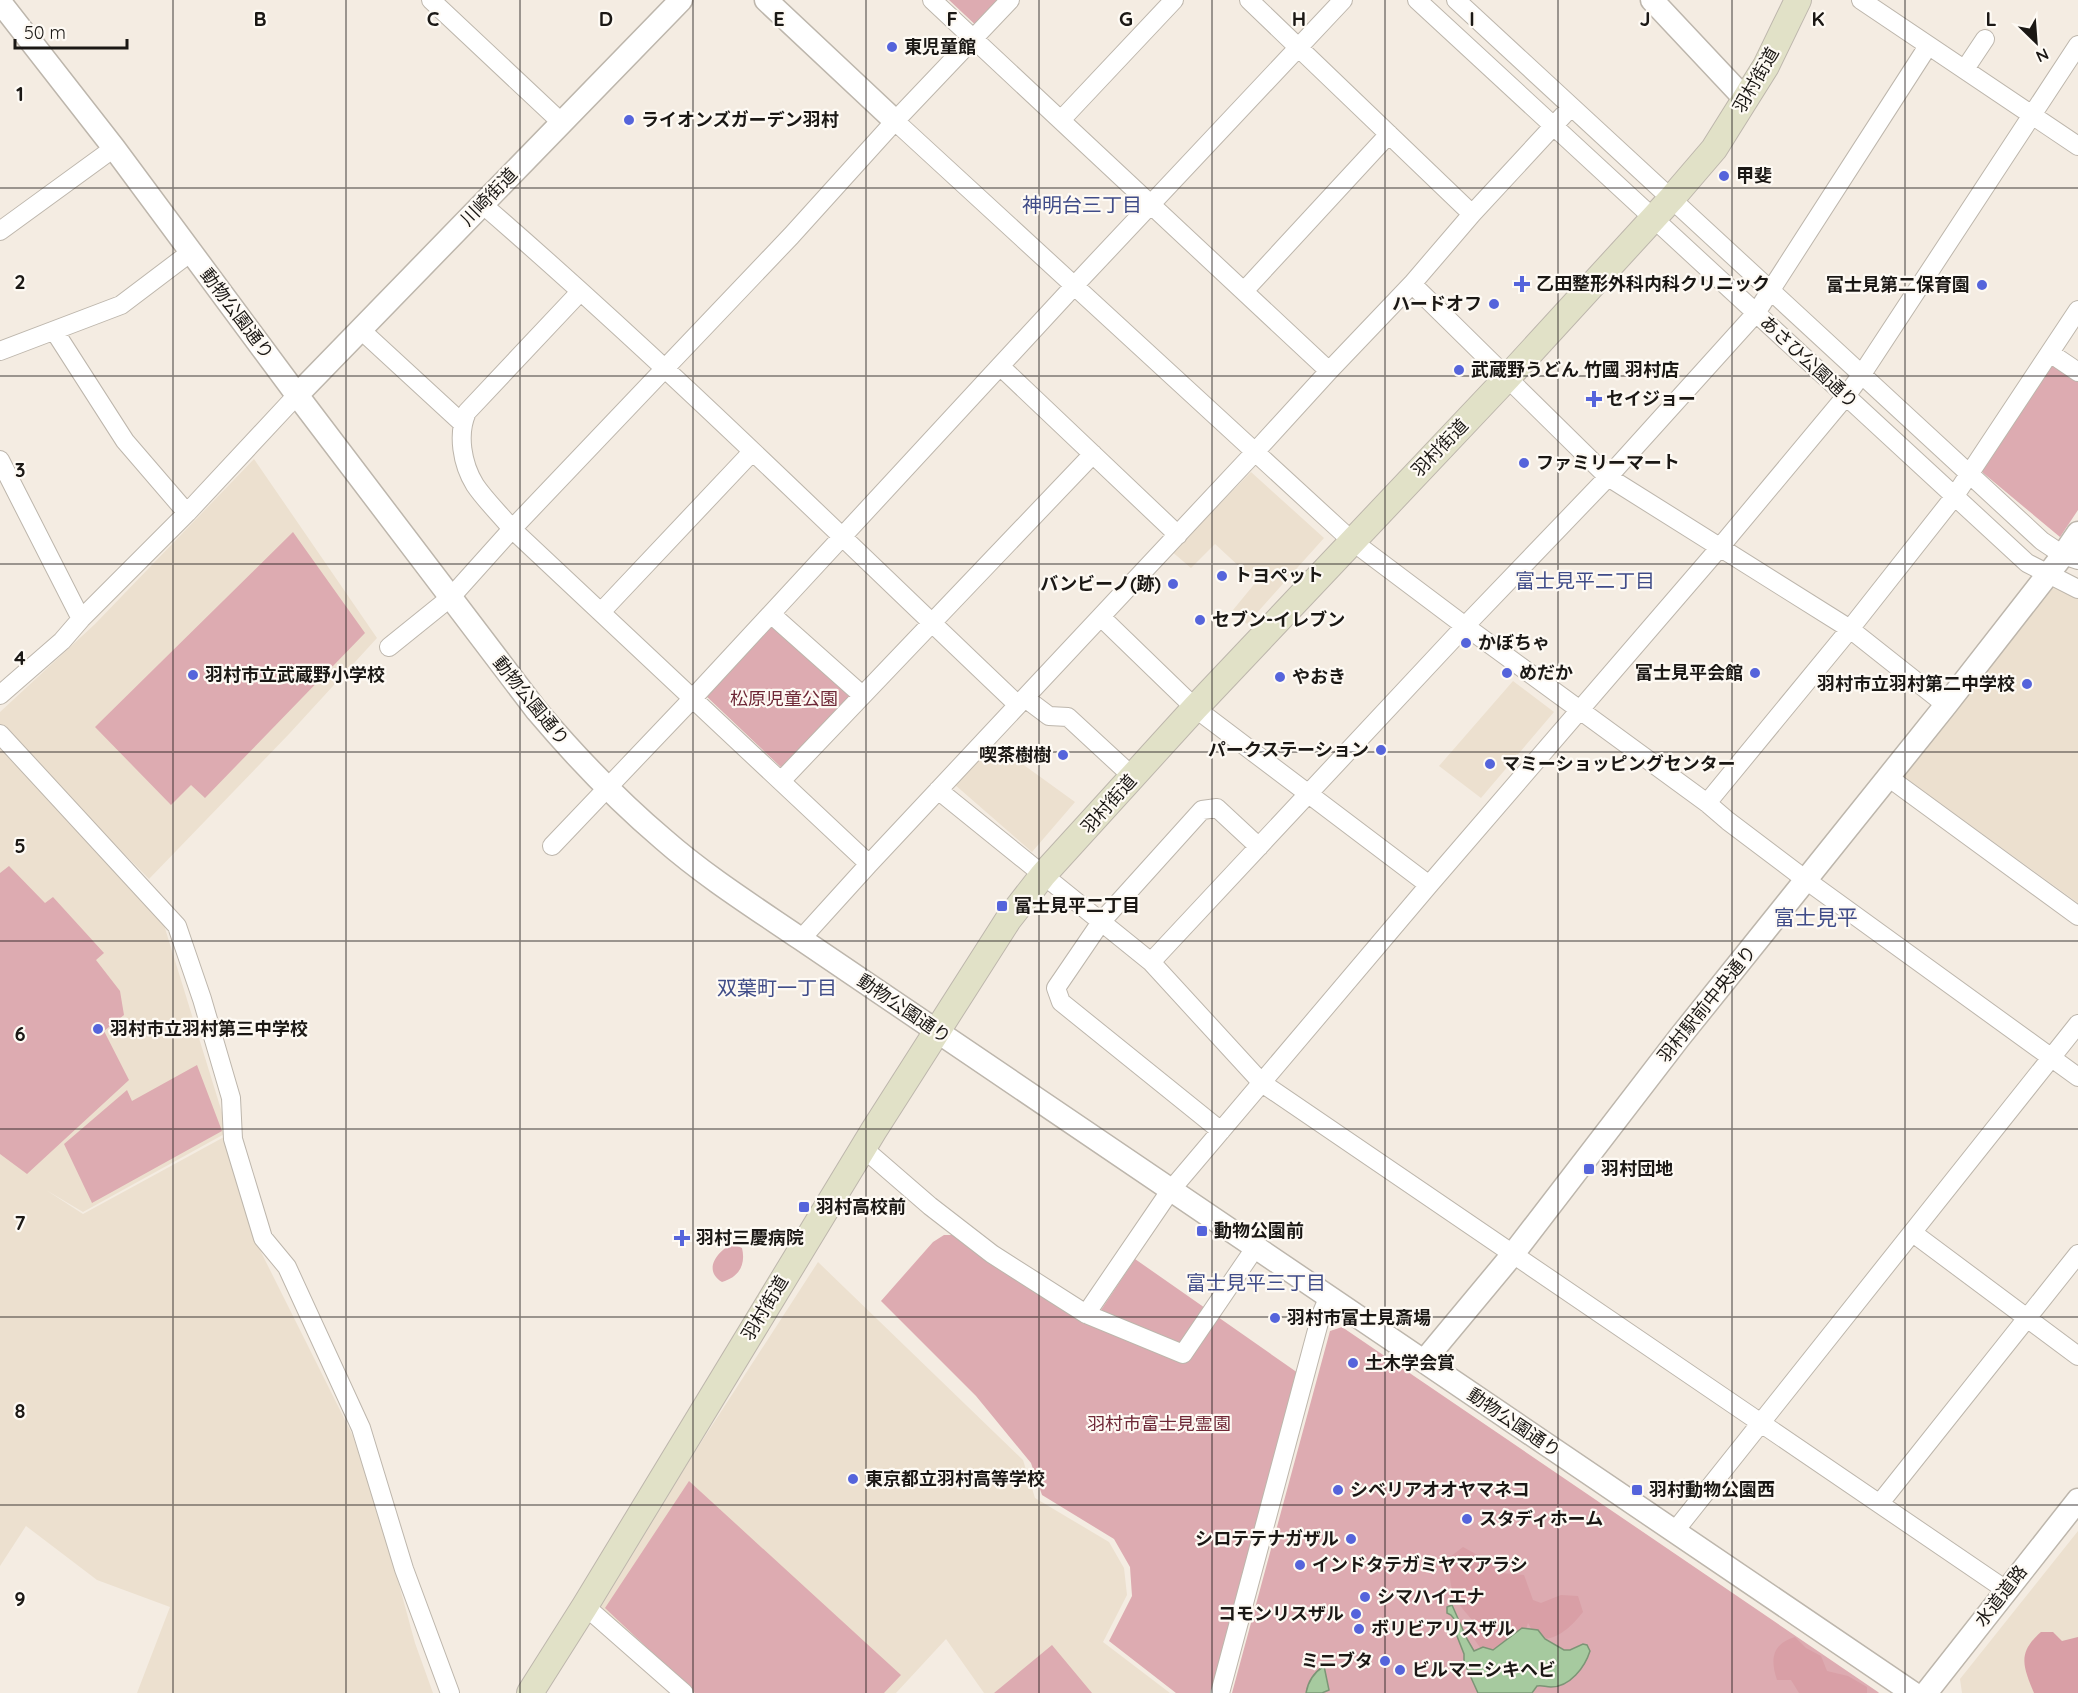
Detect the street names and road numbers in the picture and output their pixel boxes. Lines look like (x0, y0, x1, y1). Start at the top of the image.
street label: 羽村街道 (1728, 43, 1784, 117)
street label: 川崎街道 (455, 163, 522, 231)
street label: 動物公園通り (196, 264, 279, 364)
street label: あさひ公園通り (1755, 310, 1863, 413)
street label: 羽村街道 (1406, 414, 1473, 482)
street label: 動物公園通り (488, 651, 574, 750)
street label: 羽村街道 (1076, 769, 1141, 838)
street label: 羽村駅前中央通り (1652, 940, 1761, 1067)
street label: 動物公園通り (853, 969, 955, 1048)
street label: 羽村街道 (736, 1271, 793, 1345)
street label: 動物公園通り (1463, 1383, 1565, 1462)
street label: 水道道路 (1969, 1560, 2032, 1631)

